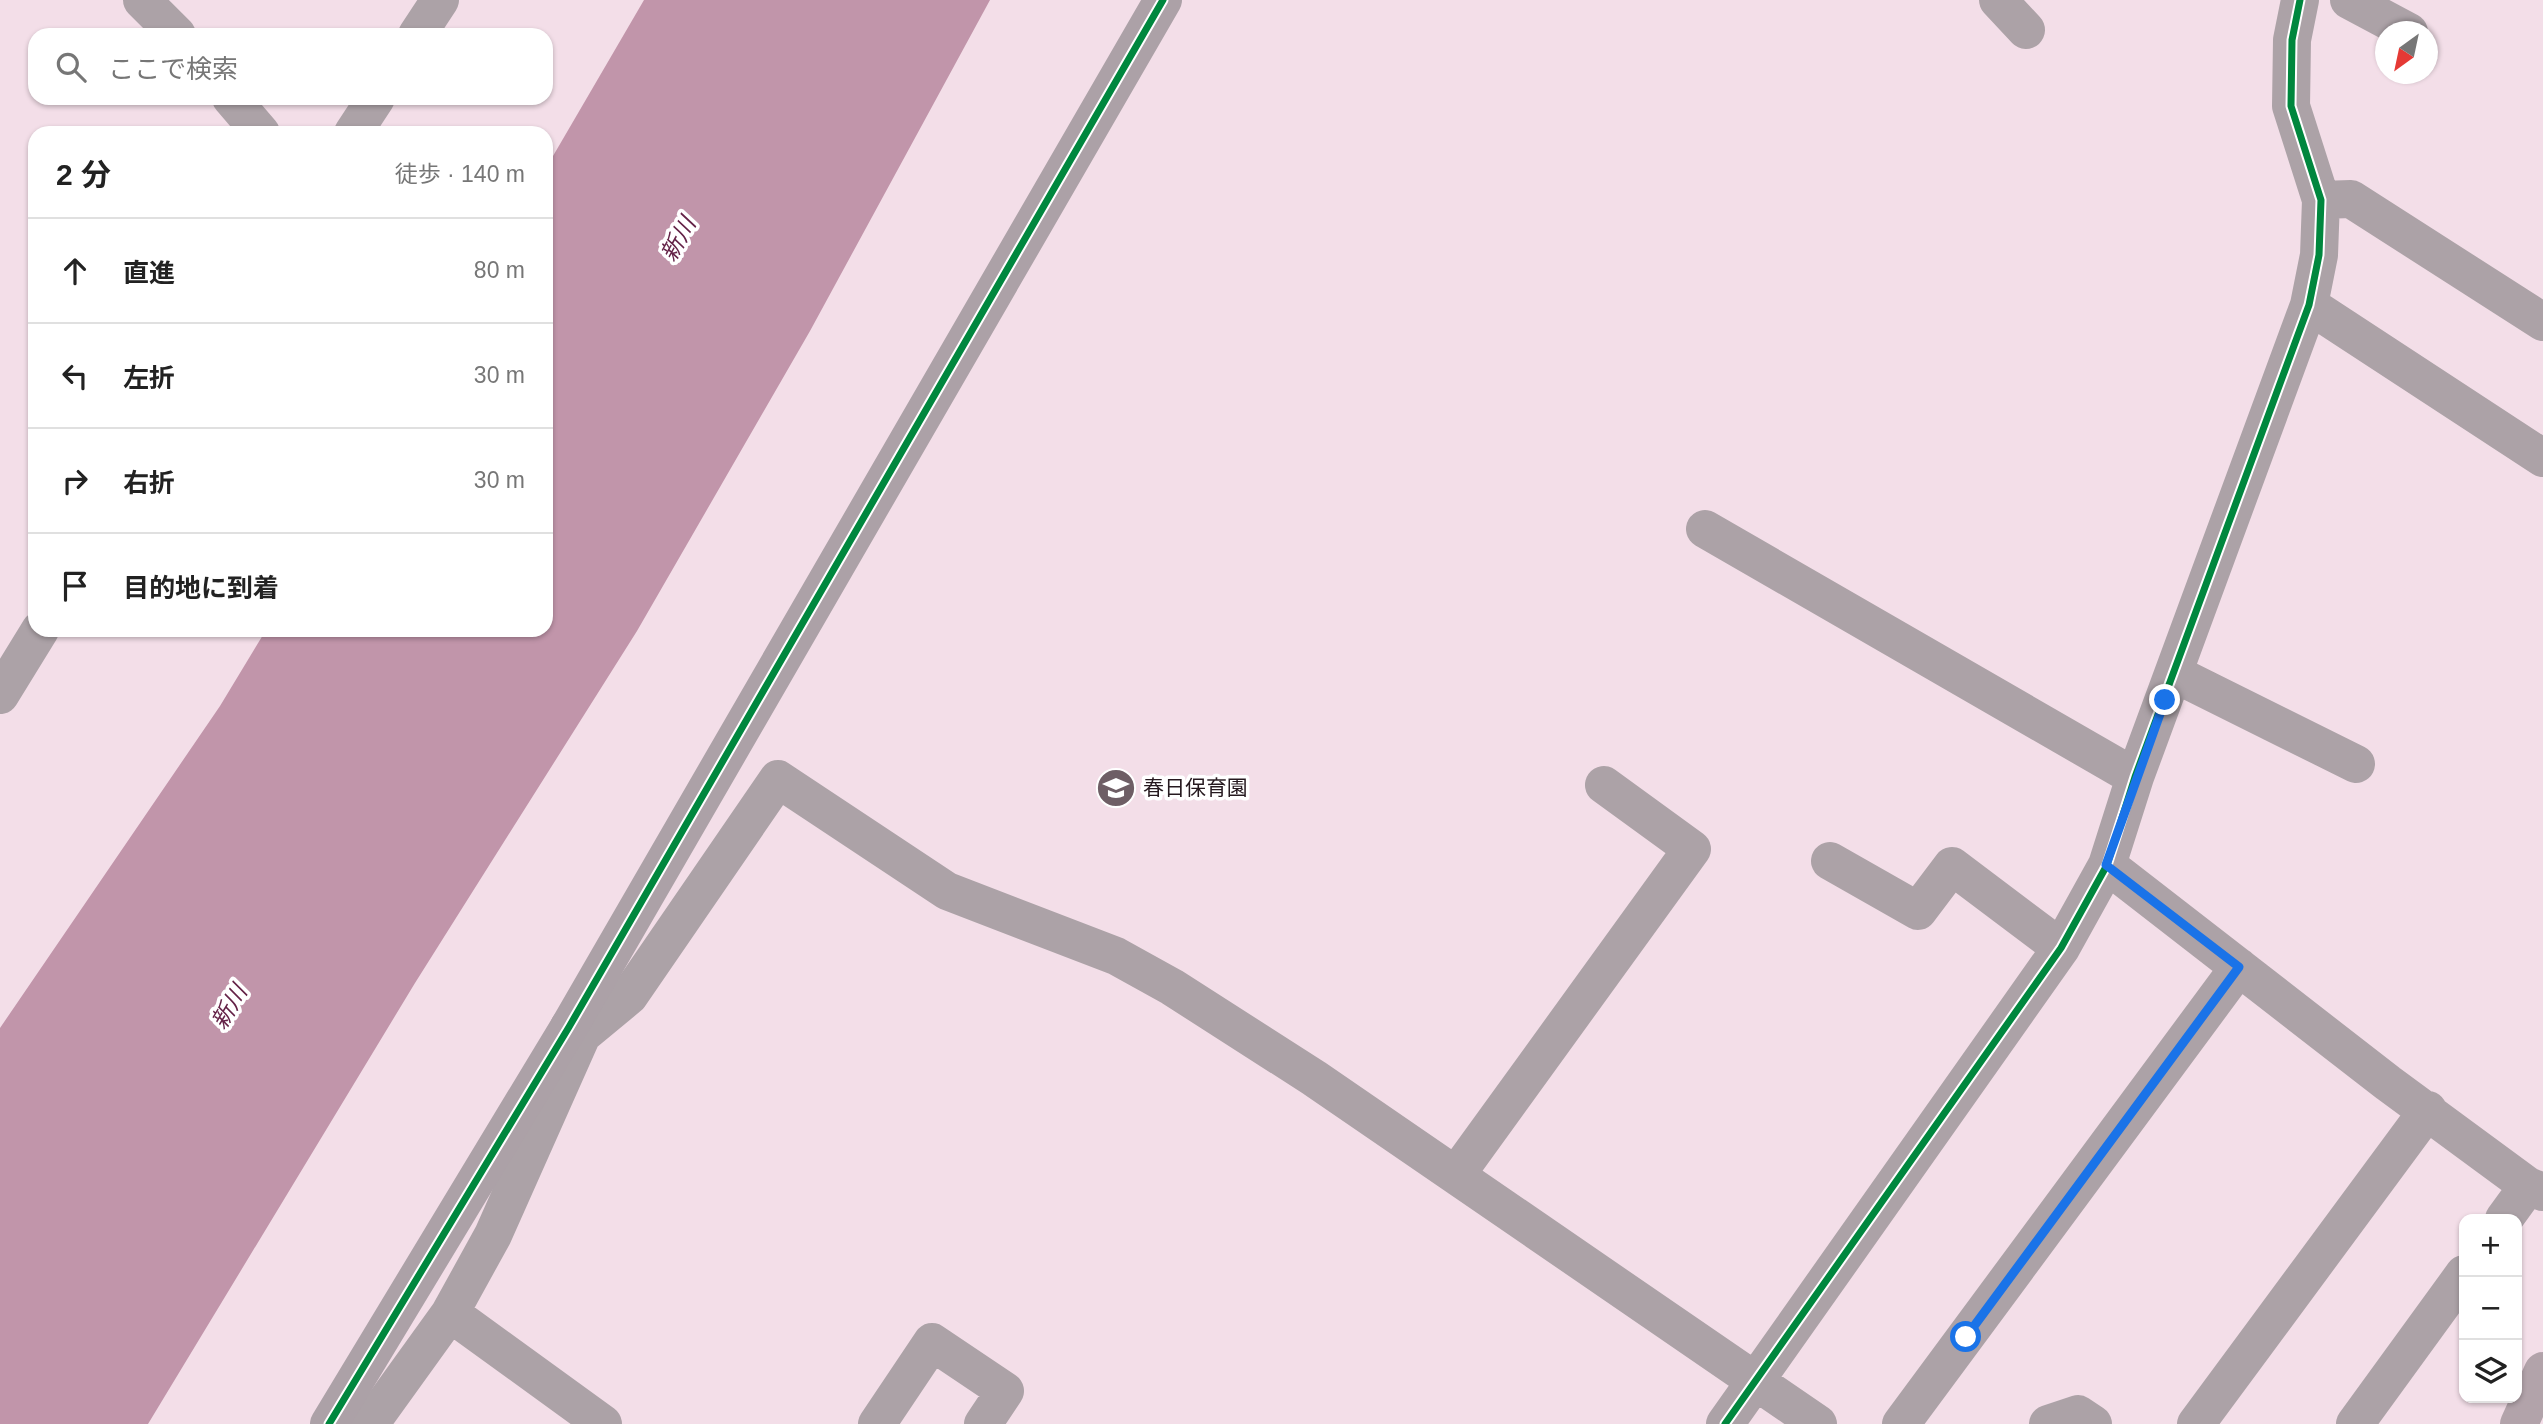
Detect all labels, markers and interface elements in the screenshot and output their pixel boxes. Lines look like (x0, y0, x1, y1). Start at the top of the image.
north arrow (2375, 21, 2438, 84)
search box (28, 28, 553, 105)
icon: search (52, 48, 90, 86)
text: ここで検索 (108, 54, 238, 84)
text: 2 分 (56, 158, 111, 191)
text: 徒歩 · 140 m (395, 161, 525, 187)
water label: 新川 (655, 210, 702, 265)
icon: ahead (56, 252, 94, 290)
text: 80 m (474, 257, 525, 283)
text: 直進 (123, 258, 175, 288)
icon: left (56, 357, 94, 395)
text: 30 m (474, 362, 525, 388)
text: 左折 (123, 363, 175, 393)
icon: right (56, 462, 94, 500)
text: 30 m (474, 467, 525, 493)
text: 右折 (123, 468, 175, 498)
icon: arrive (56, 567, 94, 605)
text: 目的地に到着 (123, 573, 279, 603)
route end (2149, 684, 2180, 715)
school or university icon: 春日保育園 (1095, 767, 1137, 809)
place label: 春日保育園 (1143, 776, 1248, 799)
water label: 新川 (206, 978, 254, 1033)
map controls (2459, 1214, 2522, 1403)
button: + (2459, 1214, 2522, 1277)
button: − (2459, 1277, 2522, 1340)
route start (1950, 1321, 1981, 1352)
button: layers (2459, 1340, 2522, 1403)

